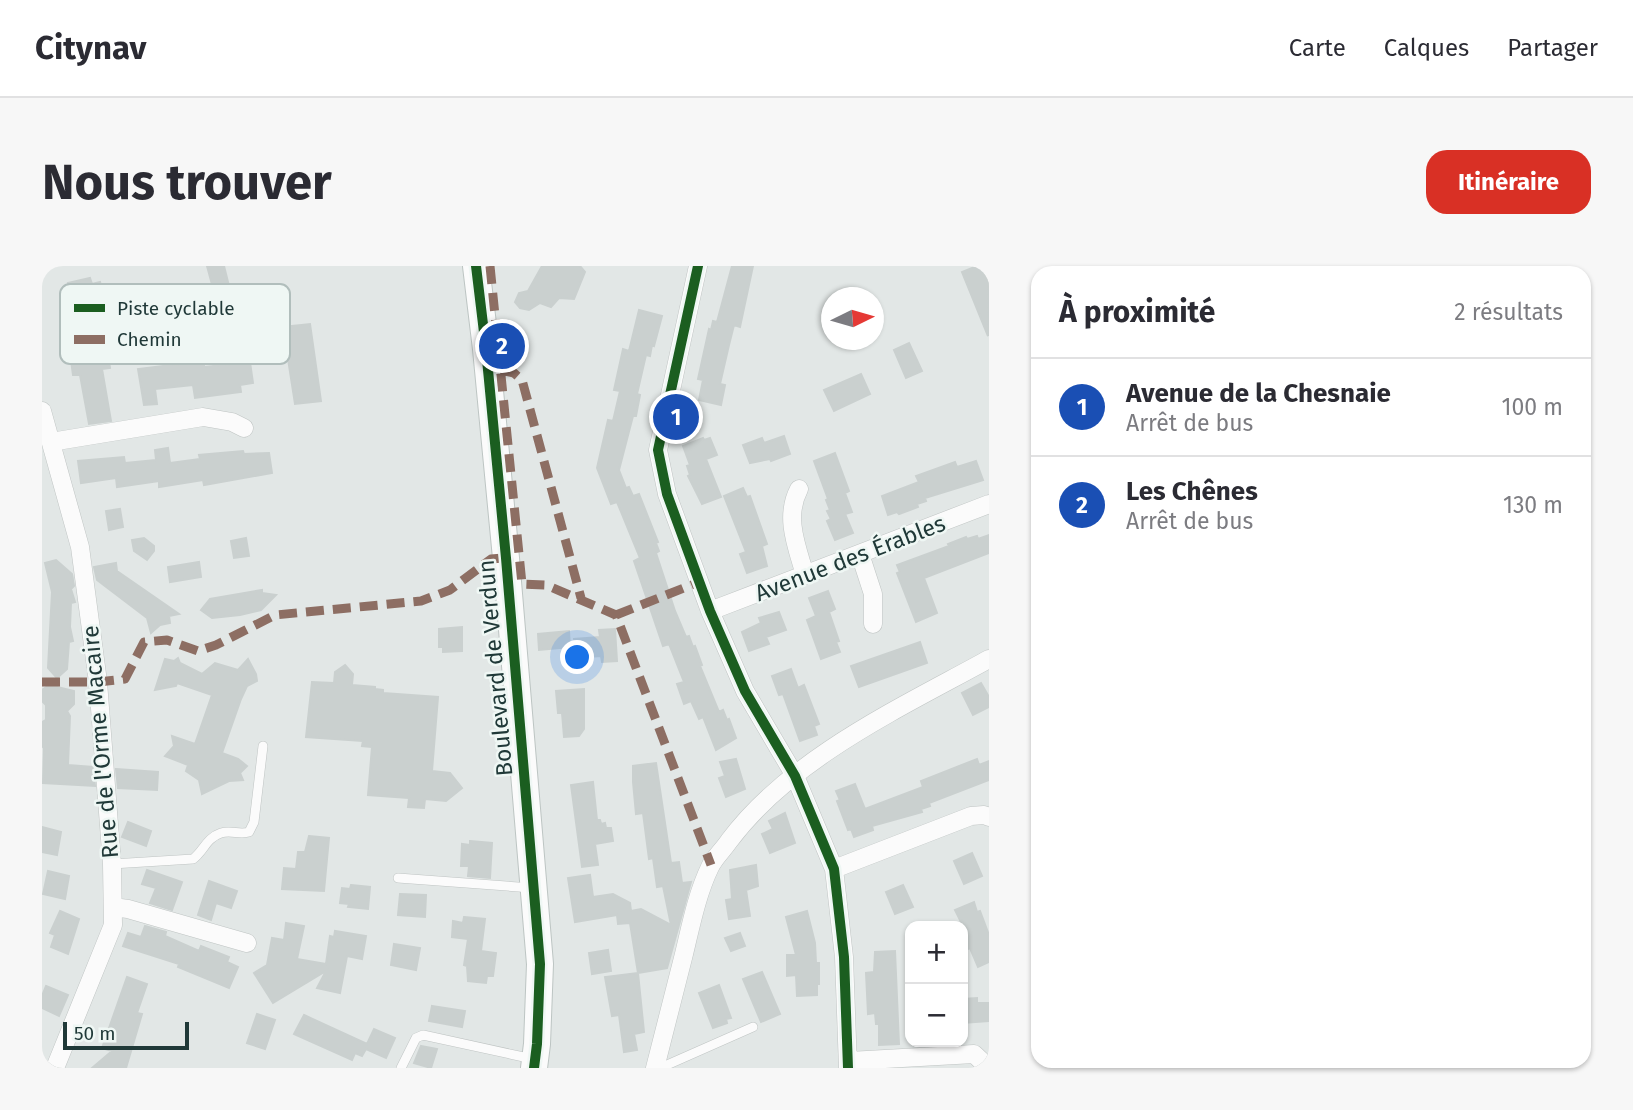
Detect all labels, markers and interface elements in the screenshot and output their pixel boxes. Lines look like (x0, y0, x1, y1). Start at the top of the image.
text: Citynav (35, 28, 147, 68)
text: Carte (1289, 34, 1346, 62)
text: Calques (1384, 34, 1469, 62)
text: Partager (1507, 34, 1598, 62)
button: Itinéraire (1426, 150, 1591, 214)
text: Nous trouver (42, 153, 332, 212)
legend (60, 284, 290, 364)
north arrow (821, 287, 884, 350)
text: À proximité (1059, 294, 1215, 330)
text: Piste cyclable (117, 297, 235, 320)
text: 2 résultats (1454, 298, 1563, 326)
pin: 2 (479, 320, 525, 372)
text: Chemin (117, 328, 182, 351)
text: Avenue de la Chesnaie (1126, 378, 1391, 409)
pin: 1 (653, 391, 699, 443)
text: 1 (1077, 393, 1087, 421)
text: 100 m (1502, 393, 1563, 421)
text: Arrêt de bus (1126, 409, 1253, 437)
text: Les Chênes (1126, 476, 1258, 507)
text: 2 (1076, 491, 1088, 519)
text: 130 m (1503, 491, 1563, 519)
text: Arrêt de bus (1126, 507, 1253, 535)
street label: Avenue des Érables (750, 508, 949, 607)
street label: Boulevard de Verdun (472, 559, 518, 777)
street label: Rue de l'Orme Macaire (76, 624, 124, 860)
your location (560, 640, 594, 674)
map controls (905, 921, 968, 1047)
button: + (905, 921, 968, 984)
button: − (905, 984, 968, 1047)
scale bar (63, 1019, 189, 1051)
text: 50 m (74, 1022, 115, 1045)

